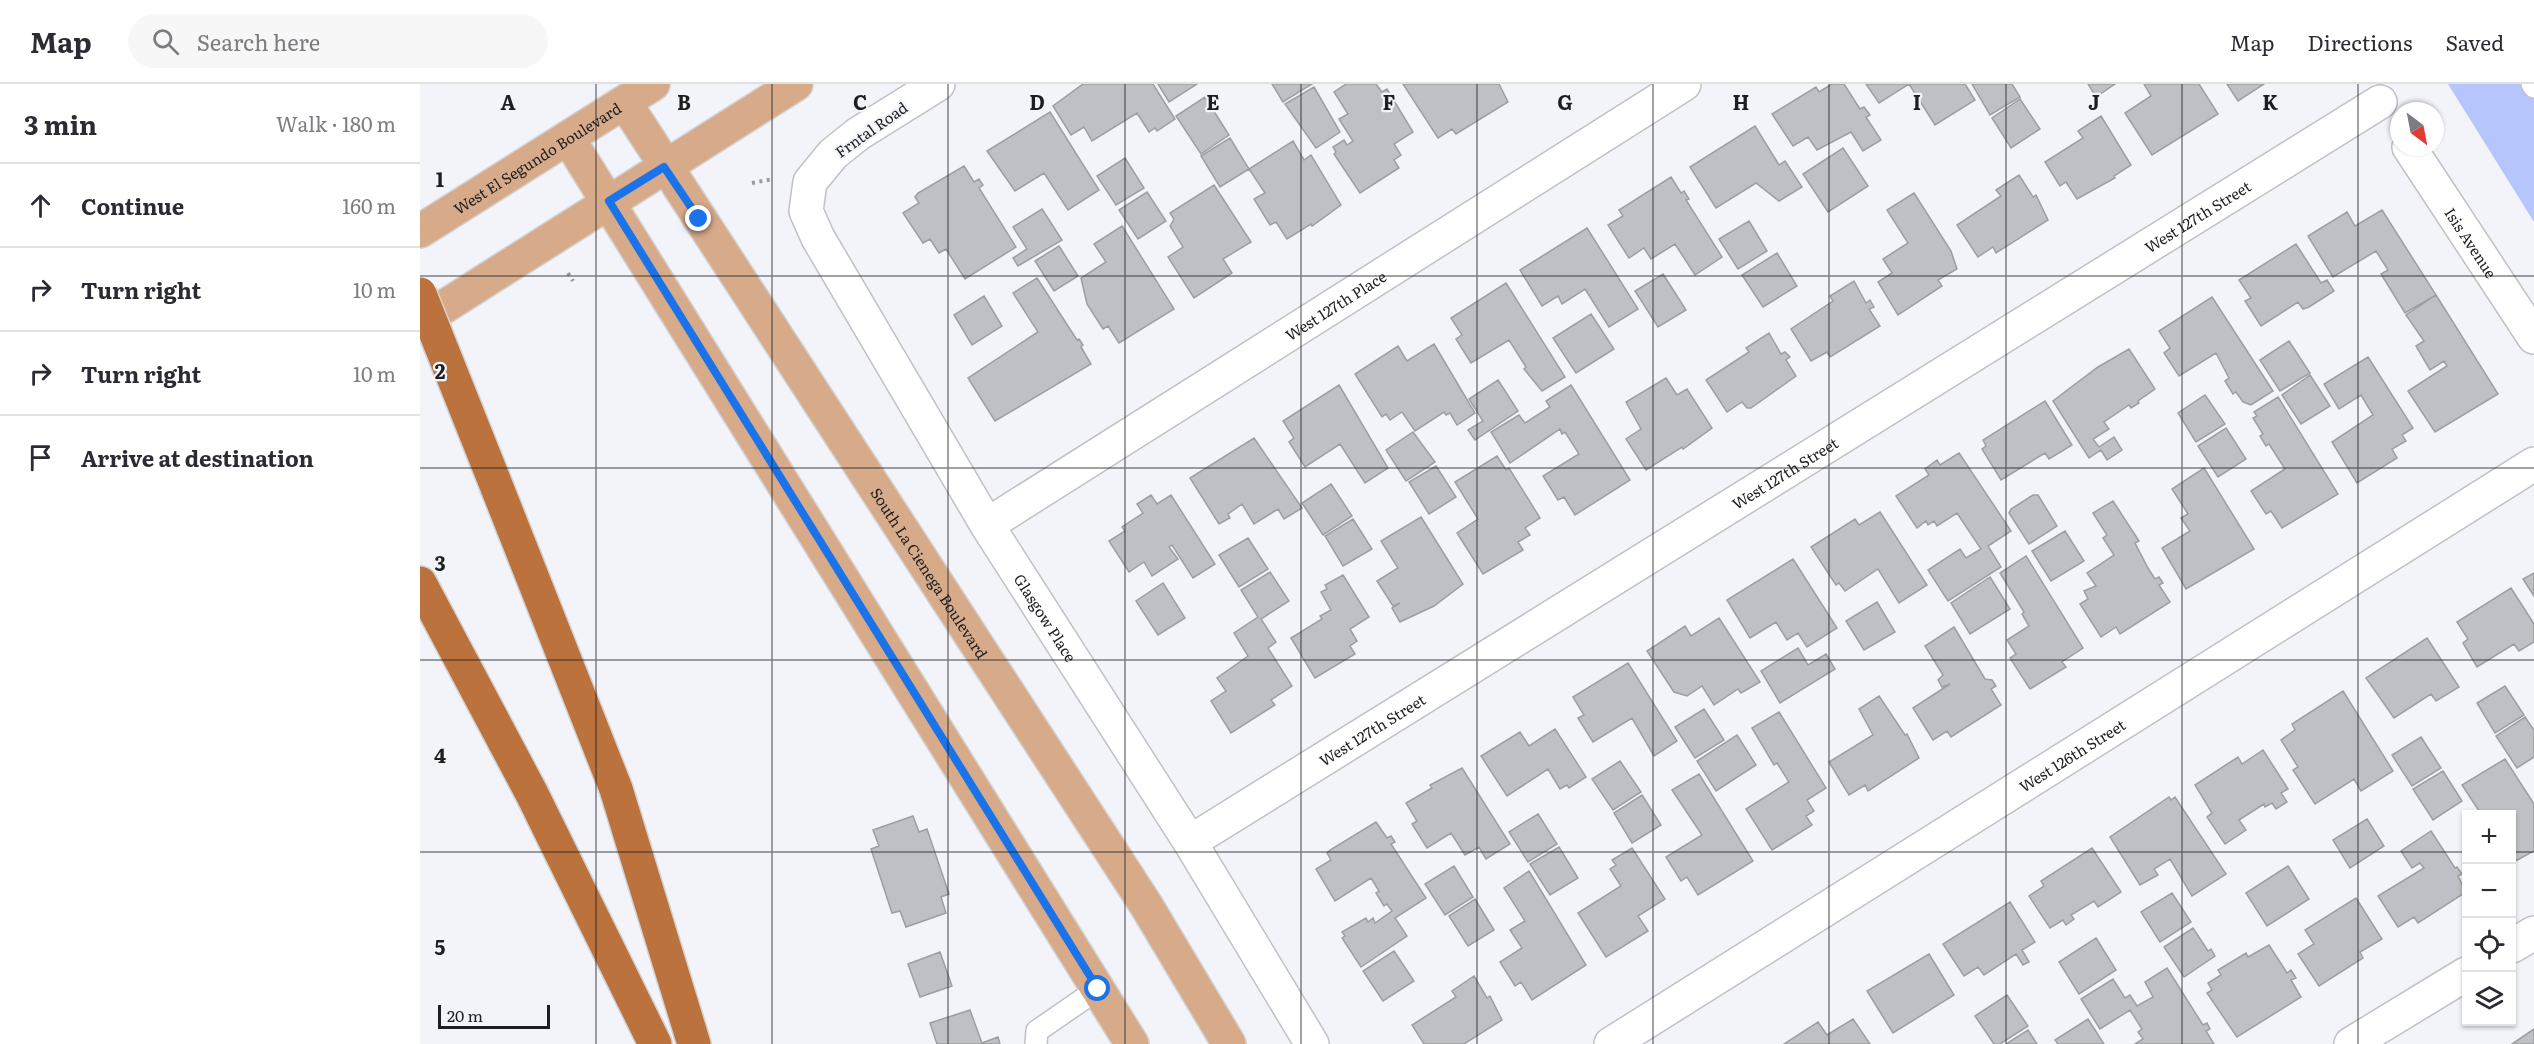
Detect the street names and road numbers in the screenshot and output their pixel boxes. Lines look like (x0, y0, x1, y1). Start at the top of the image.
street label: West El Segundo Boulevard (448, 96, 625, 219)
street label: Frntal Road (830, 96, 912, 162)
street label: West 127th Street (2140, 174, 2255, 258)
street label: Isis Avenue (2440, 202, 2503, 282)
street label: West 127th Place (1280, 264, 1390, 345)
street label: West 127th Street (1727, 431, 1842, 514)
street label: South La Cienega Boulevard (866, 483, 994, 663)
street label: Glasgow Place (1009, 569, 1083, 666)
street label: West 127th Street (1314, 687, 1429, 771)
street label: West 126th Street (2014, 712, 2129, 797)

